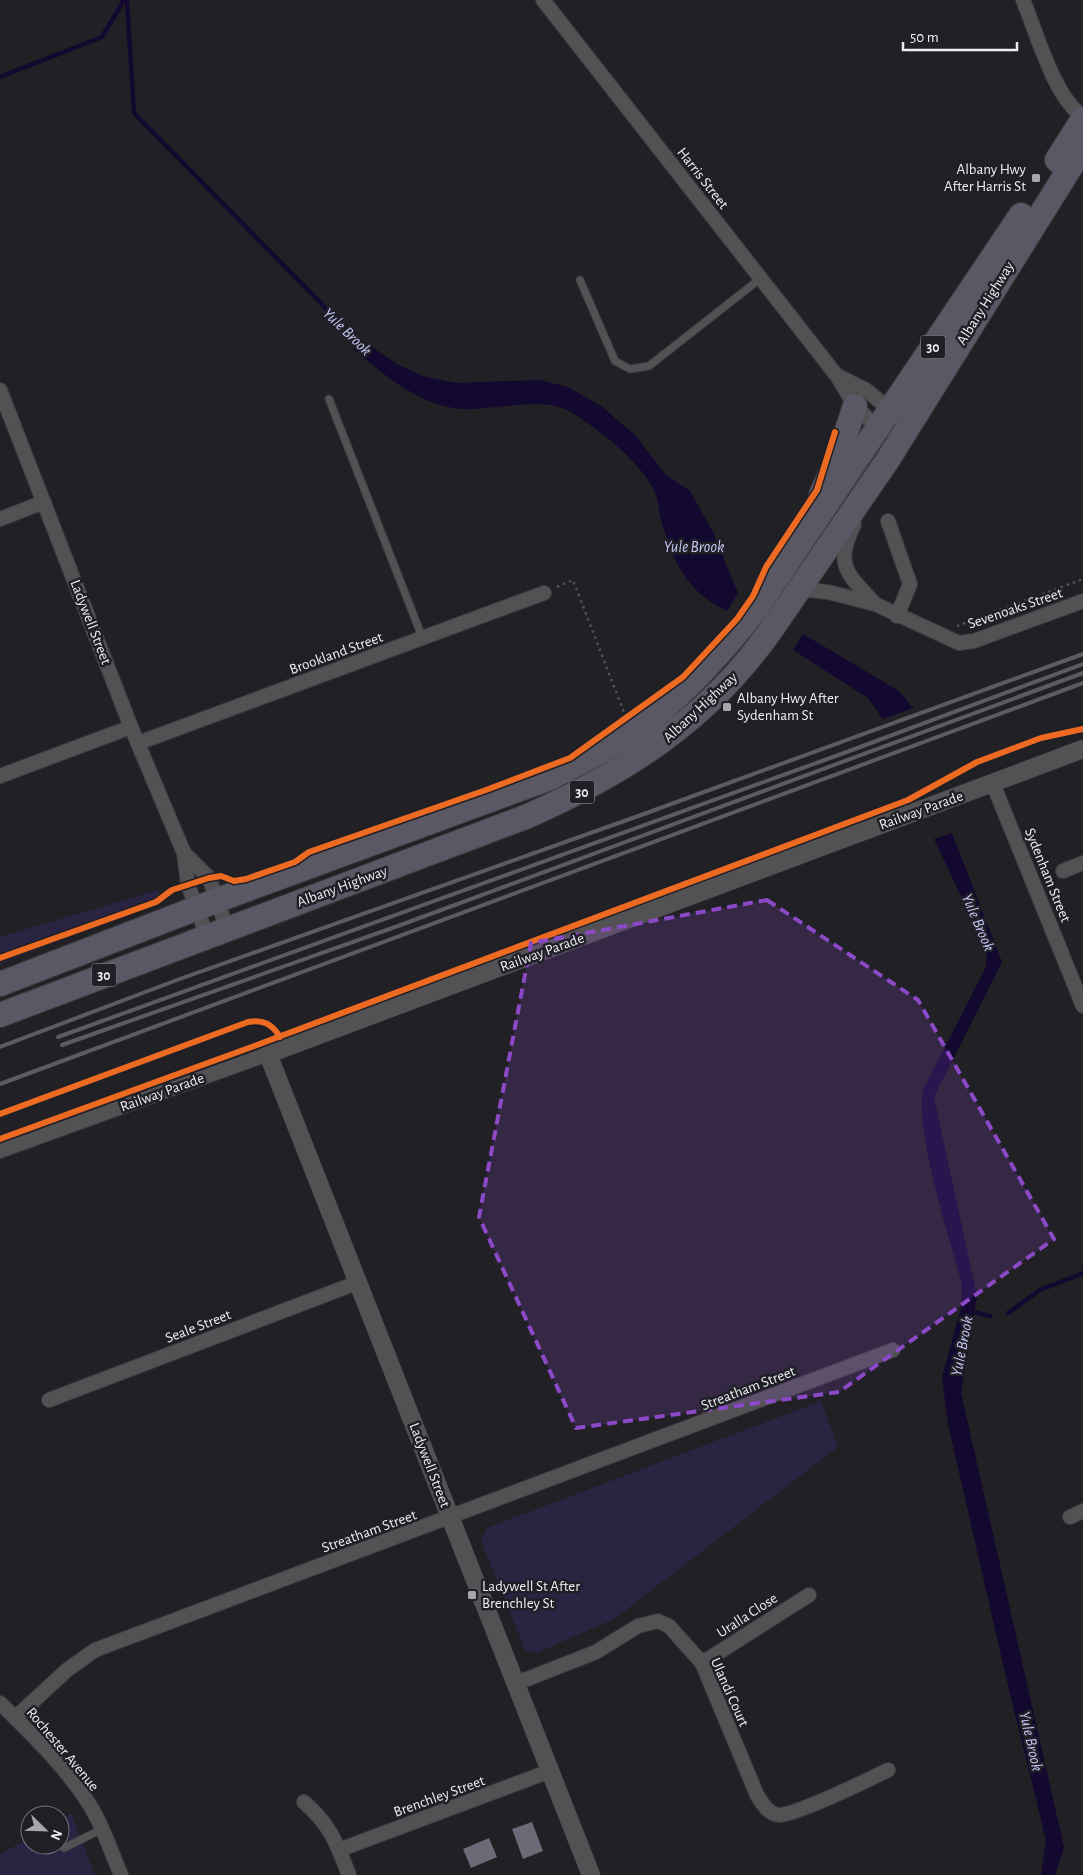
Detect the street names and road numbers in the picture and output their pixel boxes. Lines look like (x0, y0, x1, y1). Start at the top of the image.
street label: Harris Street (674, 145, 731, 212)
street label: Albany Highway (954, 259, 1017, 347)
road number: 30 (920, 336, 946, 358)
street label: Ladywell Street (68, 578, 114, 667)
street label: Sevenoaks Street (966, 585, 1065, 632)
street label: Brookland Street (288, 630, 385, 677)
street label: Albany Highway (661, 669, 741, 745)
road number: 30 (570, 780, 594, 804)
street label: Railway Parade (877, 788, 965, 833)
street label: Sydenham Street (1022, 826, 1073, 924)
street label: Albany Highway (295, 863, 390, 910)
street label: Railway Parade (498, 930, 586, 975)
road number: 30 (92, 964, 116, 986)
street label: Railway Parade (118, 1070, 206, 1115)
street label: Seale Street (163, 1307, 233, 1346)
street label: Streatham Street (699, 1364, 798, 1413)
street label: Ladywell Street (407, 1421, 453, 1510)
street label: Streatham Street (320, 1507, 419, 1556)
street label: Uralla Close (714, 1590, 780, 1640)
street label: Ulandi Court (708, 1656, 751, 1729)
street label: Rochester Avenue (24, 1705, 102, 1794)
street label: Brenchley Street (392, 1773, 487, 1820)

